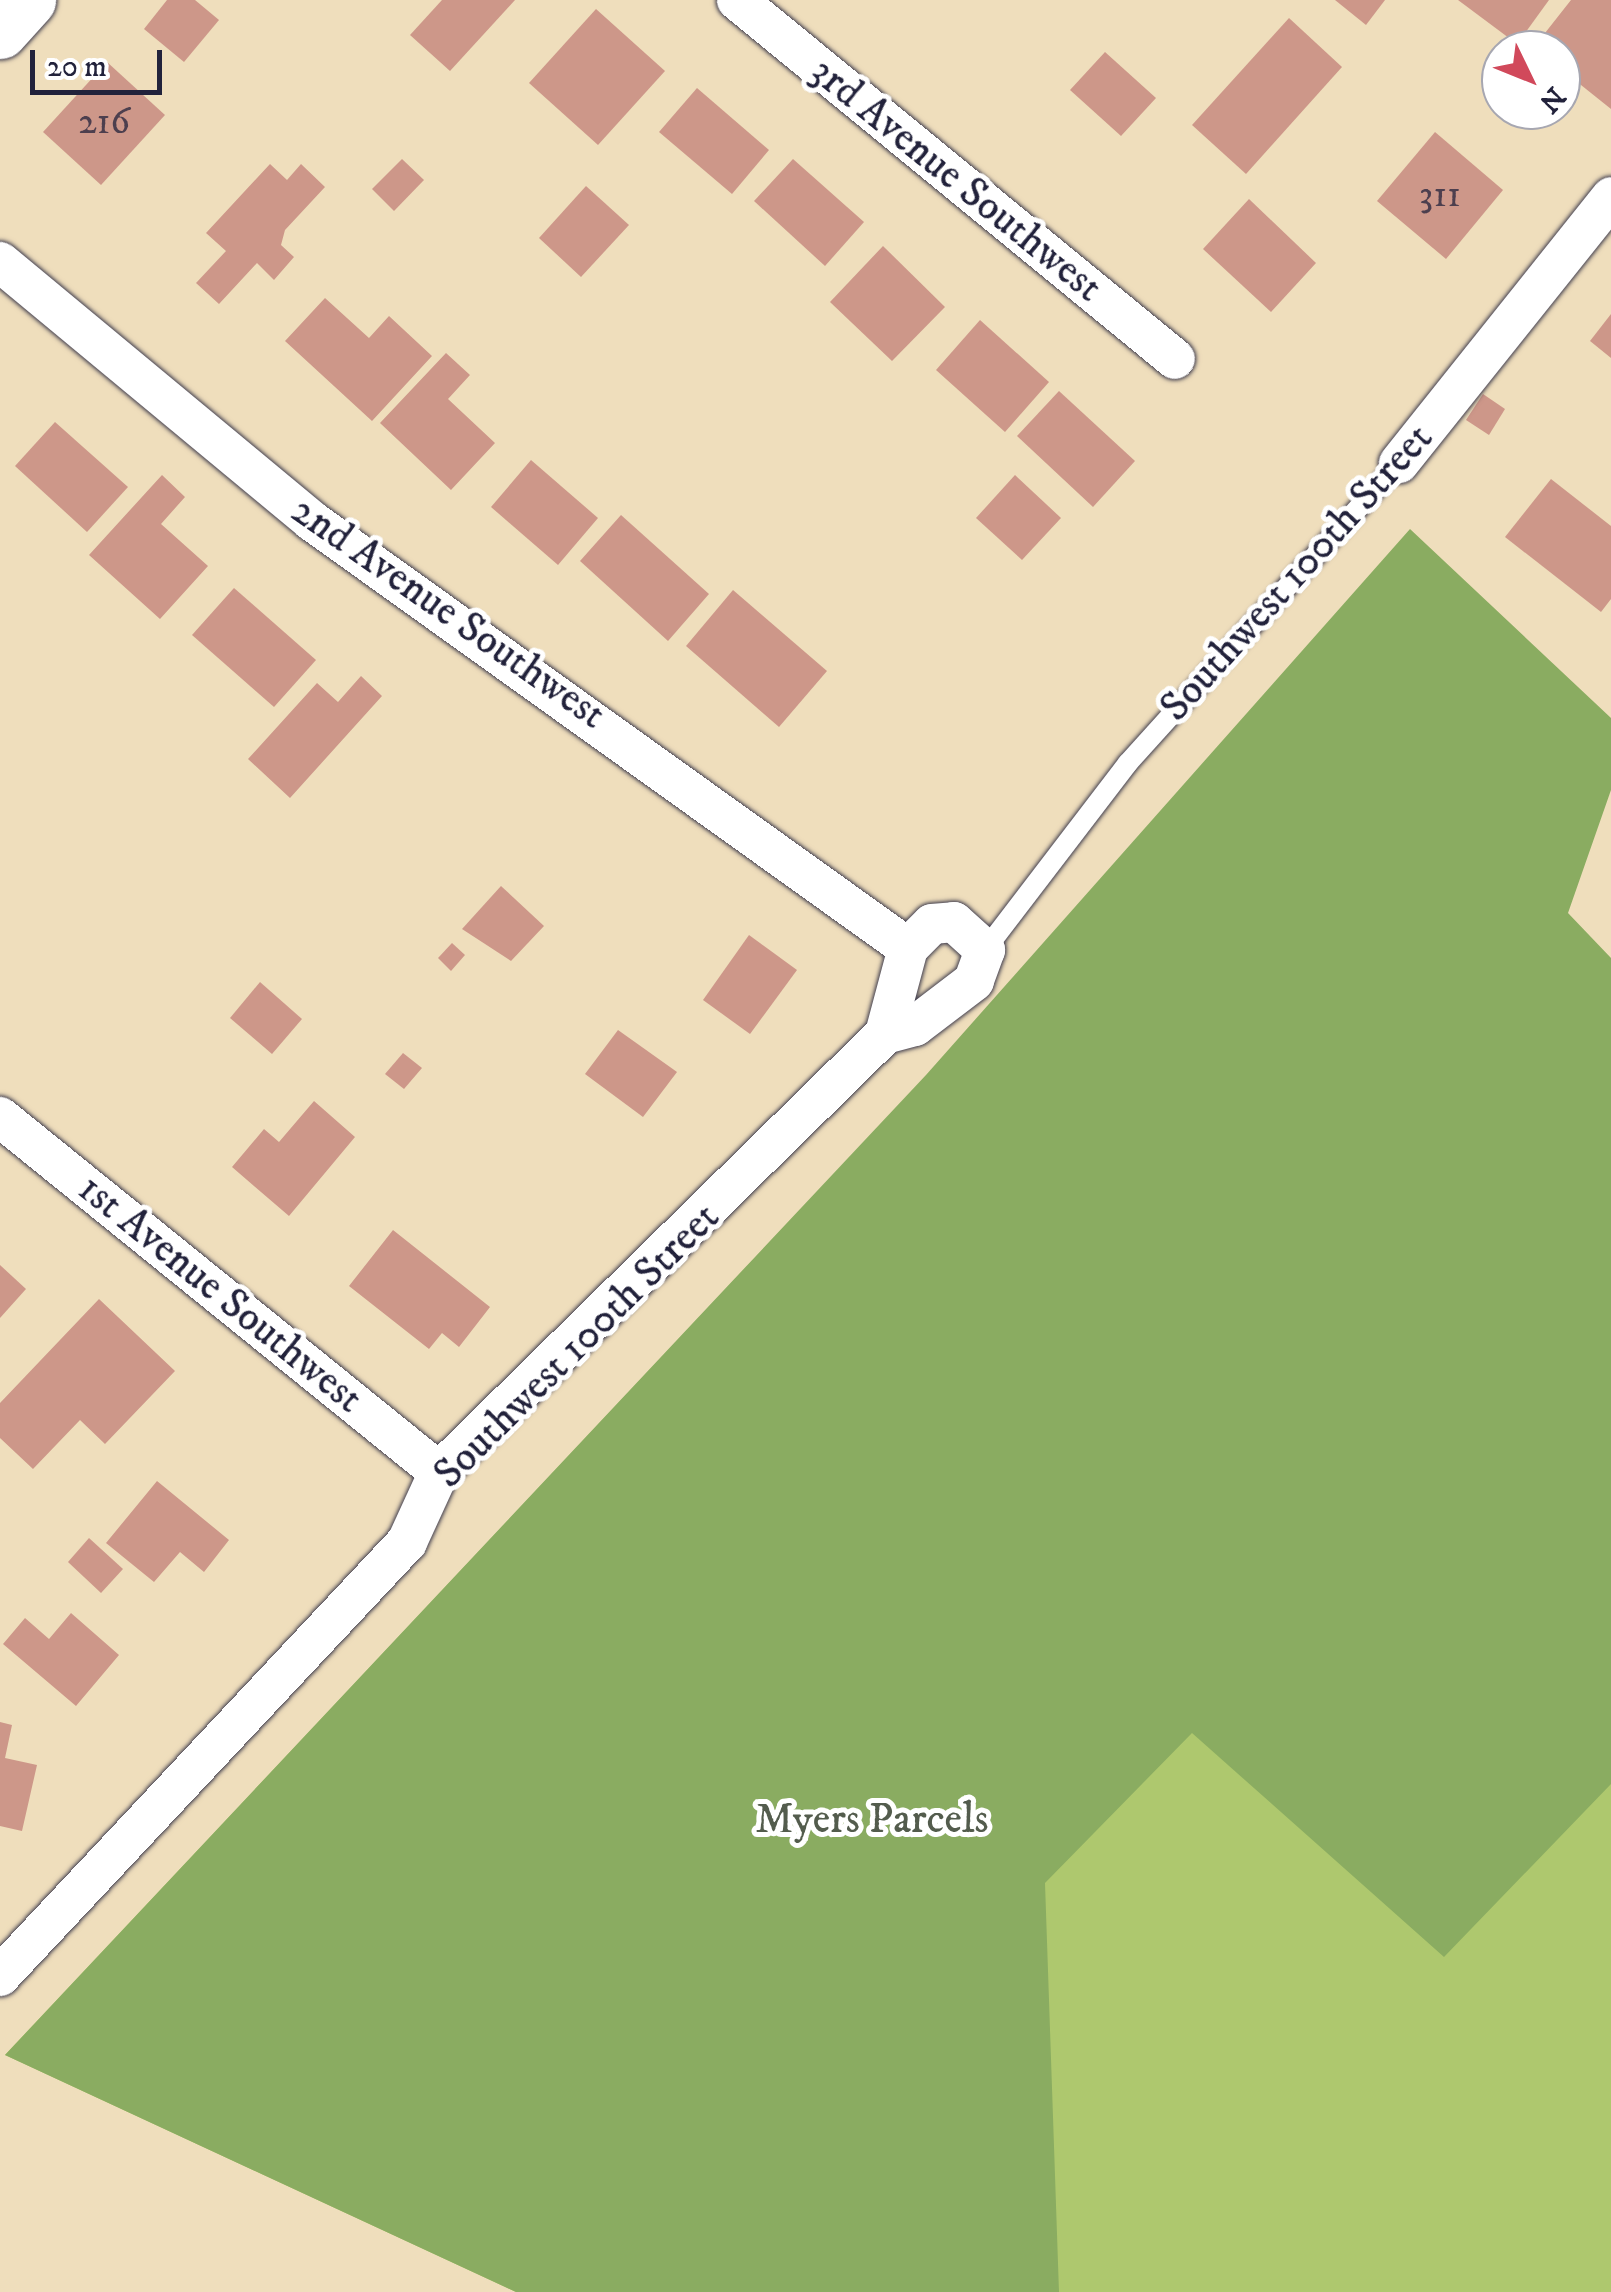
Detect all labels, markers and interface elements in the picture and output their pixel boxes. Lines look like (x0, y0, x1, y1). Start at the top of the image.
scale bar (35, 30, 168, 92)
north arrow (1481, 30, 1581, 130)
street label: 3rd Avenue Southwest (800, 47, 1112, 313)
text: 20 m (47, 49, 107, 86)
text: N (1531, 79, 1572, 120)
house number: 216 (78, 100, 130, 146)
house number: 311 (1419, 173, 1461, 219)
street label: Southwest 100th Street (1150, 414, 1444, 732)
street label: 2nd Avenue Southwest (281, 486, 615, 740)
street label: 1st Avenue Southwest (68, 1164, 372, 1424)
street label: Southwest 100th Street (424, 1193, 730, 1499)
park label: Myers Parcels (755, 1795, 989, 1845)

